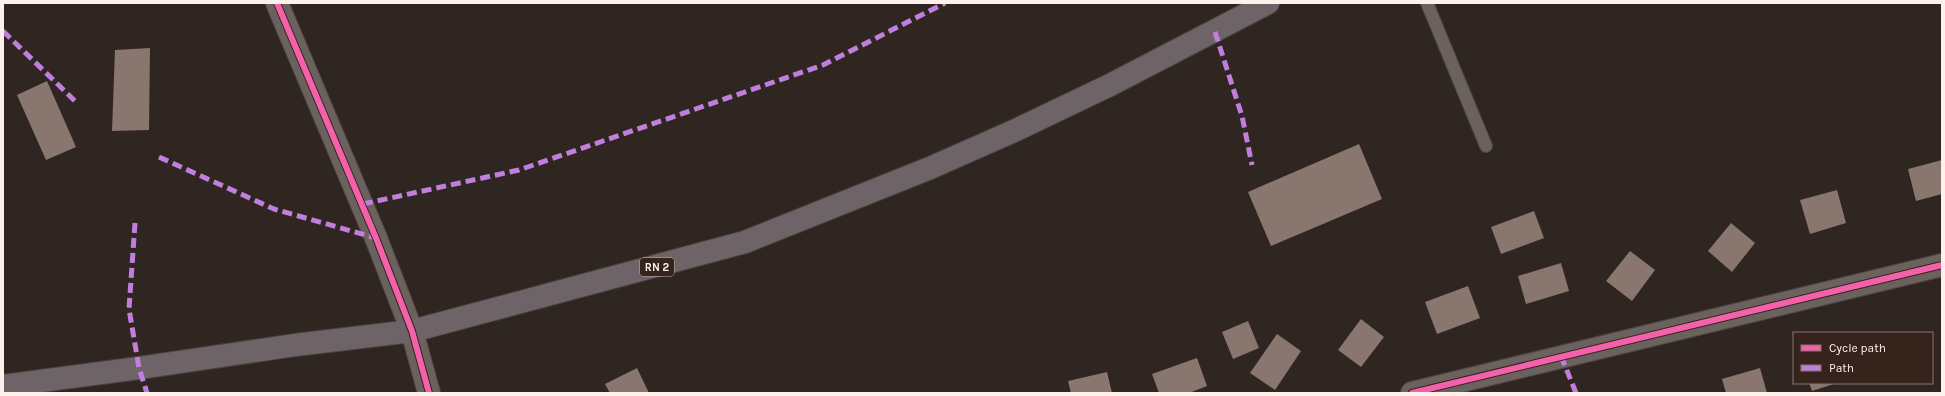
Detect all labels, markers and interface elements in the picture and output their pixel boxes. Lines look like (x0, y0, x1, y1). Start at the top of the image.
road number: RN 2 (640, 258, 674, 276)
legend (1793, 332, 1933, 384)
text: Cycle path (1829, 341, 1886, 355)
text: Path (1829, 361, 1854, 375)

